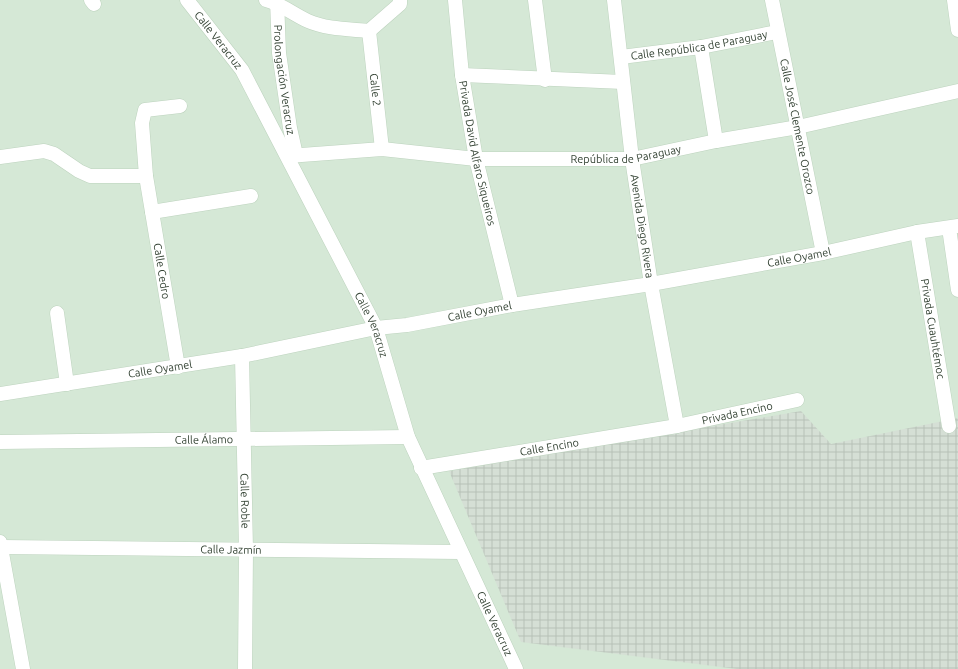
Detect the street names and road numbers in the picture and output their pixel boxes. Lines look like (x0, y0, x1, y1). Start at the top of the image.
street label: Calle Veracruz (192, 9, 245, 71)
street label: Prolongación Veracruz (272, 24, 297, 136)
street label: Calle República de Paraguay (630, 28, 769, 62)
street label: Calle José Clemente Orozco (778, 58, 817, 195)
street label: Calle 2 (368, 73, 383, 107)
street label: Privada David Alfaro Siqueiros (457, 80, 498, 227)
street label: República de Paraguay (570, 143, 683, 165)
street label: Avenida Diego Rivera (628, 174, 656, 279)
street label: Calle Cedro (152, 242, 172, 300)
street label: Calle Oyamel (766, 245, 832, 269)
street label: Privada Cuauhtémoc (919, 278, 947, 380)
street label: Calle Veracruz (352, 290, 390, 359)
street label: Calle Oyamel (447, 299, 513, 323)
street label: Calle Oyamel (127, 358, 193, 380)
street label: Privada Encino (701, 399, 774, 426)
street label: Calle Álamo (175, 432, 233, 446)
street label: Calle Encino (519, 436, 580, 458)
street label: Calle Roble (238, 473, 252, 529)
street label: Calle Jazmín (200, 543, 262, 556)
street label: Calle Veracruz (475, 589, 515, 658)

